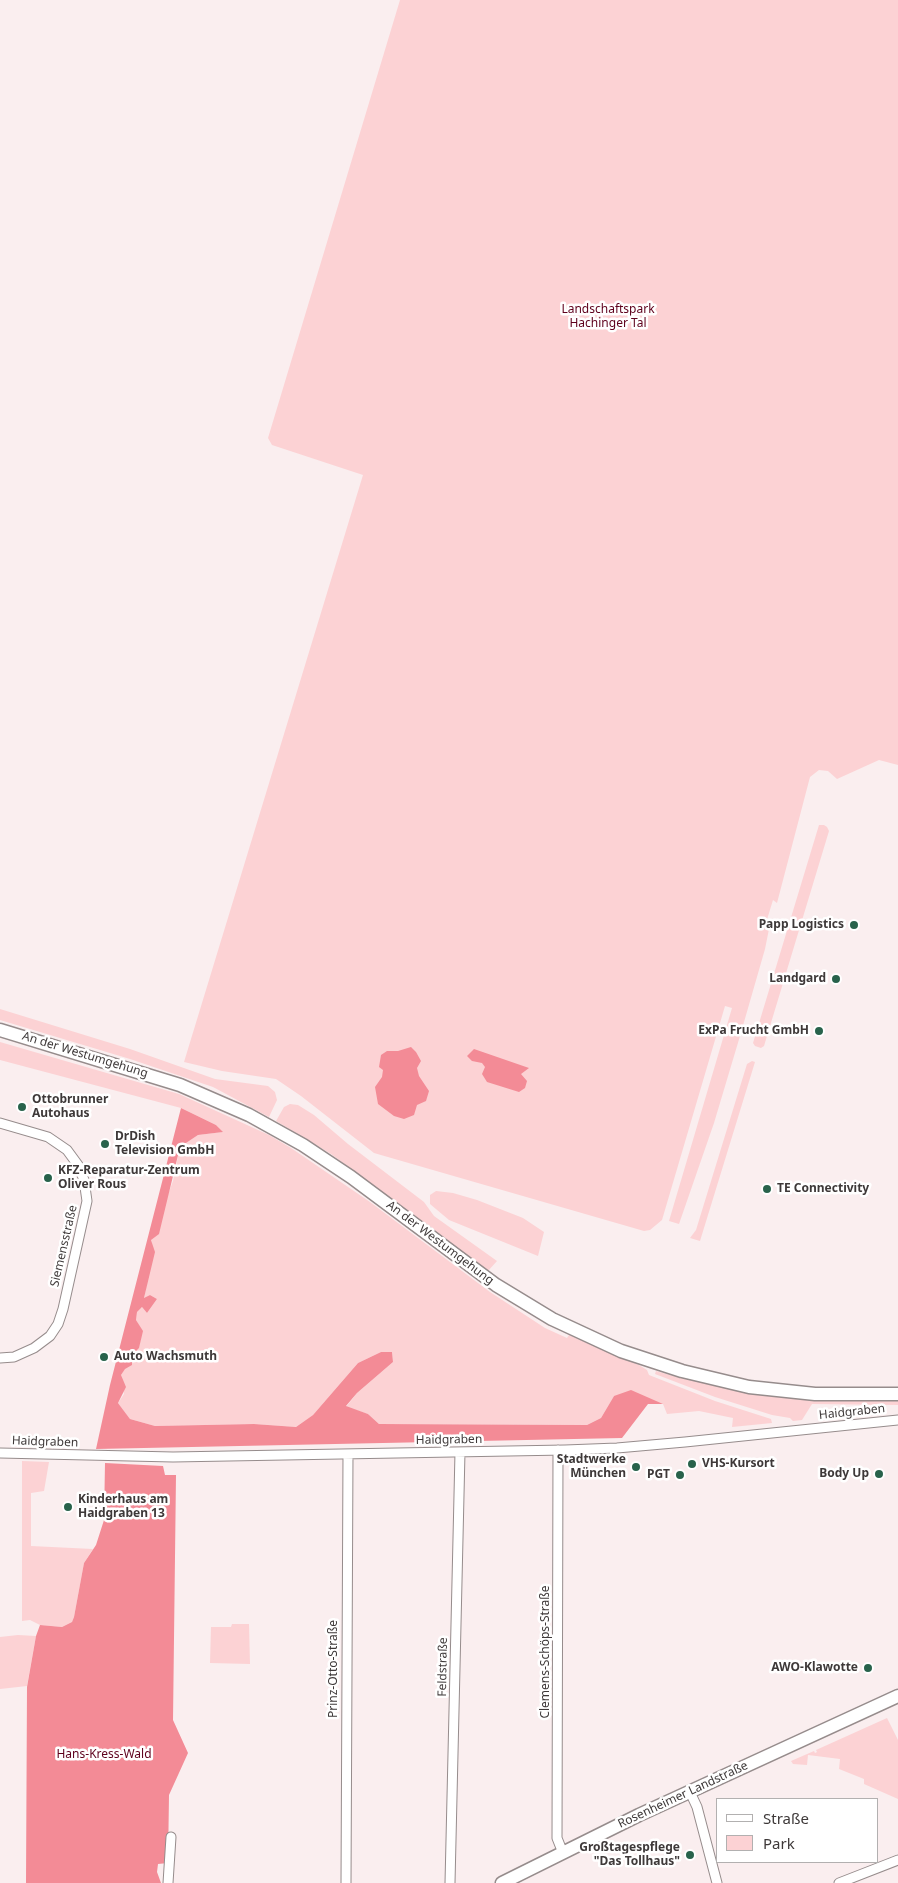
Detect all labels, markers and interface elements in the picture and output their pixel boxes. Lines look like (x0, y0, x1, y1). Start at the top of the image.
park label: Landschaftspark Hachinger Tal (561, 303, 655, 331)
place label: Papp Logistics (759, 918, 844, 932)
marker: Papp Logistics (848, 919, 860, 931)
place label: Landgard (769, 972, 826, 986)
marker: Landgard (830, 973, 842, 985)
place label: ExPa Frucht GmbH (698, 1024, 809, 1038)
marker: ExPa Frucht GmbH (813, 1025, 825, 1037)
street label: An der Westumgehung (20, 1029, 150, 1081)
place label: Ottobrunner Autohaus (32, 1093, 108, 1121)
marker: Ottobrunner Autohaus (16, 1101, 28, 1113)
place label: DrDish Television GmbH (115, 1130, 214, 1158)
marker: DrDish Television GmbH (99, 1138, 111, 1150)
place label: KFZ-Reparatur-Zentrum Oliver Rous (58, 1164, 200, 1192)
marker: KFZ-Reparatur-Zentrum Oliver Rous (42, 1172, 54, 1184)
place label: TE Connectivity (777, 1182, 869, 1196)
marker: TE Connectivity (761, 1183, 773, 1195)
street label: An der Westumgehung (384, 1198, 496, 1288)
street label: Siemensstraße (48, 1204, 80, 1288)
place label: Auto Wachsmuth (114, 1350, 217, 1364)
marker: Auto Wachsmuth (98, 1351, 110, 1363)
street label: Haidgraben (818, 1401, 886, 1423)
street label: Haidgraben (416, 1432, 482, 1448)
street label: Haidgraben (12, 1434, 78, 1450)
place label: Stadtwerke München (557, 1453, 626, 1481)
place label: VHS-Kursort (702, 1457, 775, 1471)
marker: VHS-Kursort (686, 1458, 698, 1470)
marker: Stadtwerke München (630, 1461, 642, 1473)
place label: Body Up (819, 1467, 869, 1481)
place label: PGT (647, 1468, 670, 1482)
marker: Body Up (873, 1468, 885, 1480)
marker: PGT (674, 1469, 686, 1481)
place label: Kinderhaus am Haidgraben 13 (78, 1493, 168, 1521)
marker: Kinderhaus am Haidgraben 13 (62, 1501, 74, 1513)
street label: Clemens-Schöps-Straße (539, 1585, 553, 1719)
street label: Prinz-Otto-Straße (327, 1620, 341, 1718)
street label: Feldstraße (435, 1637, 451, 1697)
place label: AWO-Klawotte (771, 1661, 858, 1675)
marker: AWO-Klawotte (862, 1662, 874, 1674)
park label: Hans-Kress-Wald (56, 1748, 152, 1762)
street label: Rosenheimer Landstraße (616, 1759, 750, 1831)
legend (716, 1798, 878, 1863)
text: Straße (763, 1808, 809, 1828)
text: Park (763, 1833, 795, 1853)
place label: Großtagespflege "Das Tollhaus" (579, 1841, 680, 1869)
marker: Großtagespflege "Das Tollhaus" (684, 1849, 696, 1861)

